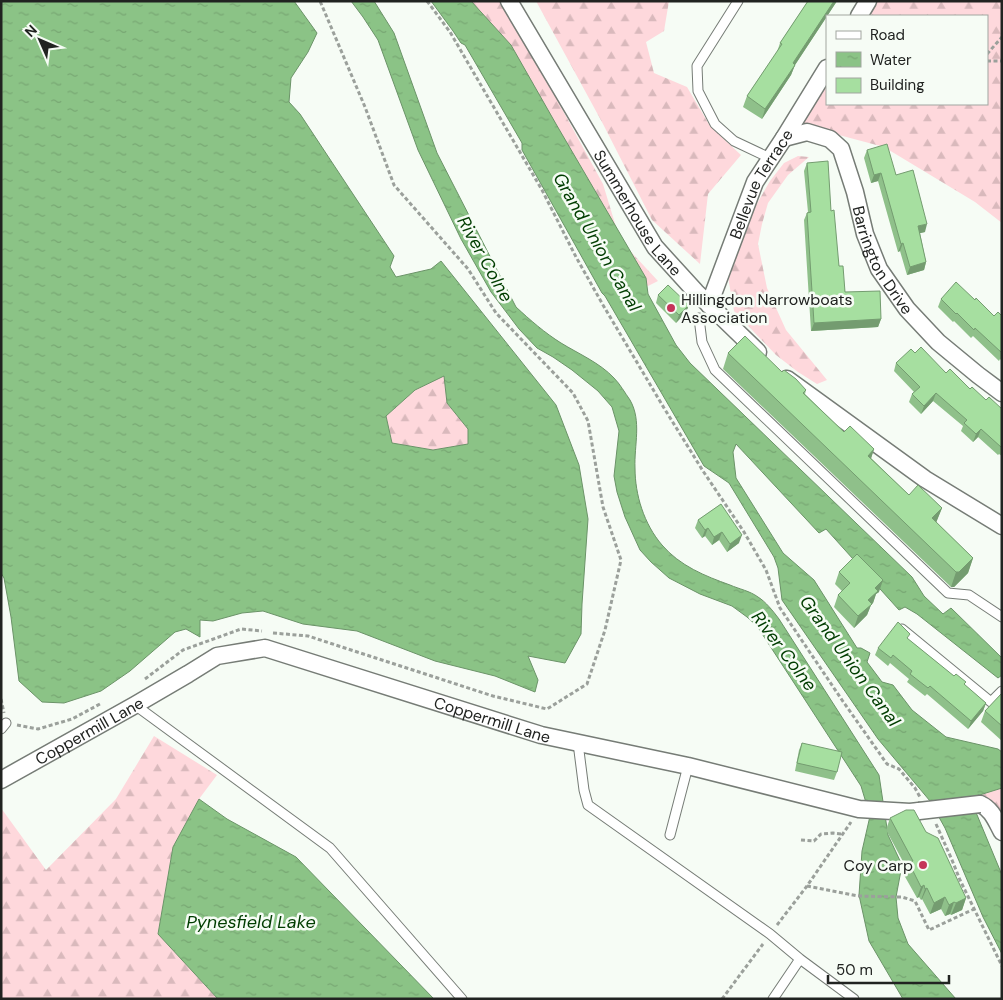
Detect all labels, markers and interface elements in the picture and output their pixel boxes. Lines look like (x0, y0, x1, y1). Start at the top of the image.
north arrow (15, 15, 65, 65)
legend (826, 15, 988, 105)
text: N (21, 21, 41, 41)
text: Road (870, 25, 905, 45)
text: Water (870, 50, 912, 70)
text: Building (870, 75, 925, 95)
street label: Bellevue Terrace (724, 125, 797, 242)
street label: Summerhouse Lane (589, 146, 687, 280)
water label: Grand Union Canal (547, 168, 647, 317)
street label: Barrington Drive (848, 204, 918, 318)
water label: River Colne (452, 212, 518, 306)
place label: Hillingdon Narrowboats Association (681, 289, 852, 328)
marker: Hillingdon Narrowboats Association (665, 302, 677, 314)
water label: Grand Union Canal (794, 591, 906, 732)
water label: River Colne (746, 606, 822, 696)
street label: Coppermill Lane (431, 691, 552, 747)
street label: Coppermill Lane (31, 692, 147, 769)
place label: Coy Carp (843, 855, 913, 876)
marker: Coy Carp (917, 859, 929, 871)
water label: Pynesfield Lake (186, 910, 316, 934)
scale bar (828, 952, 949, 984)
text: 50 m (836, 960, 873, 980)

